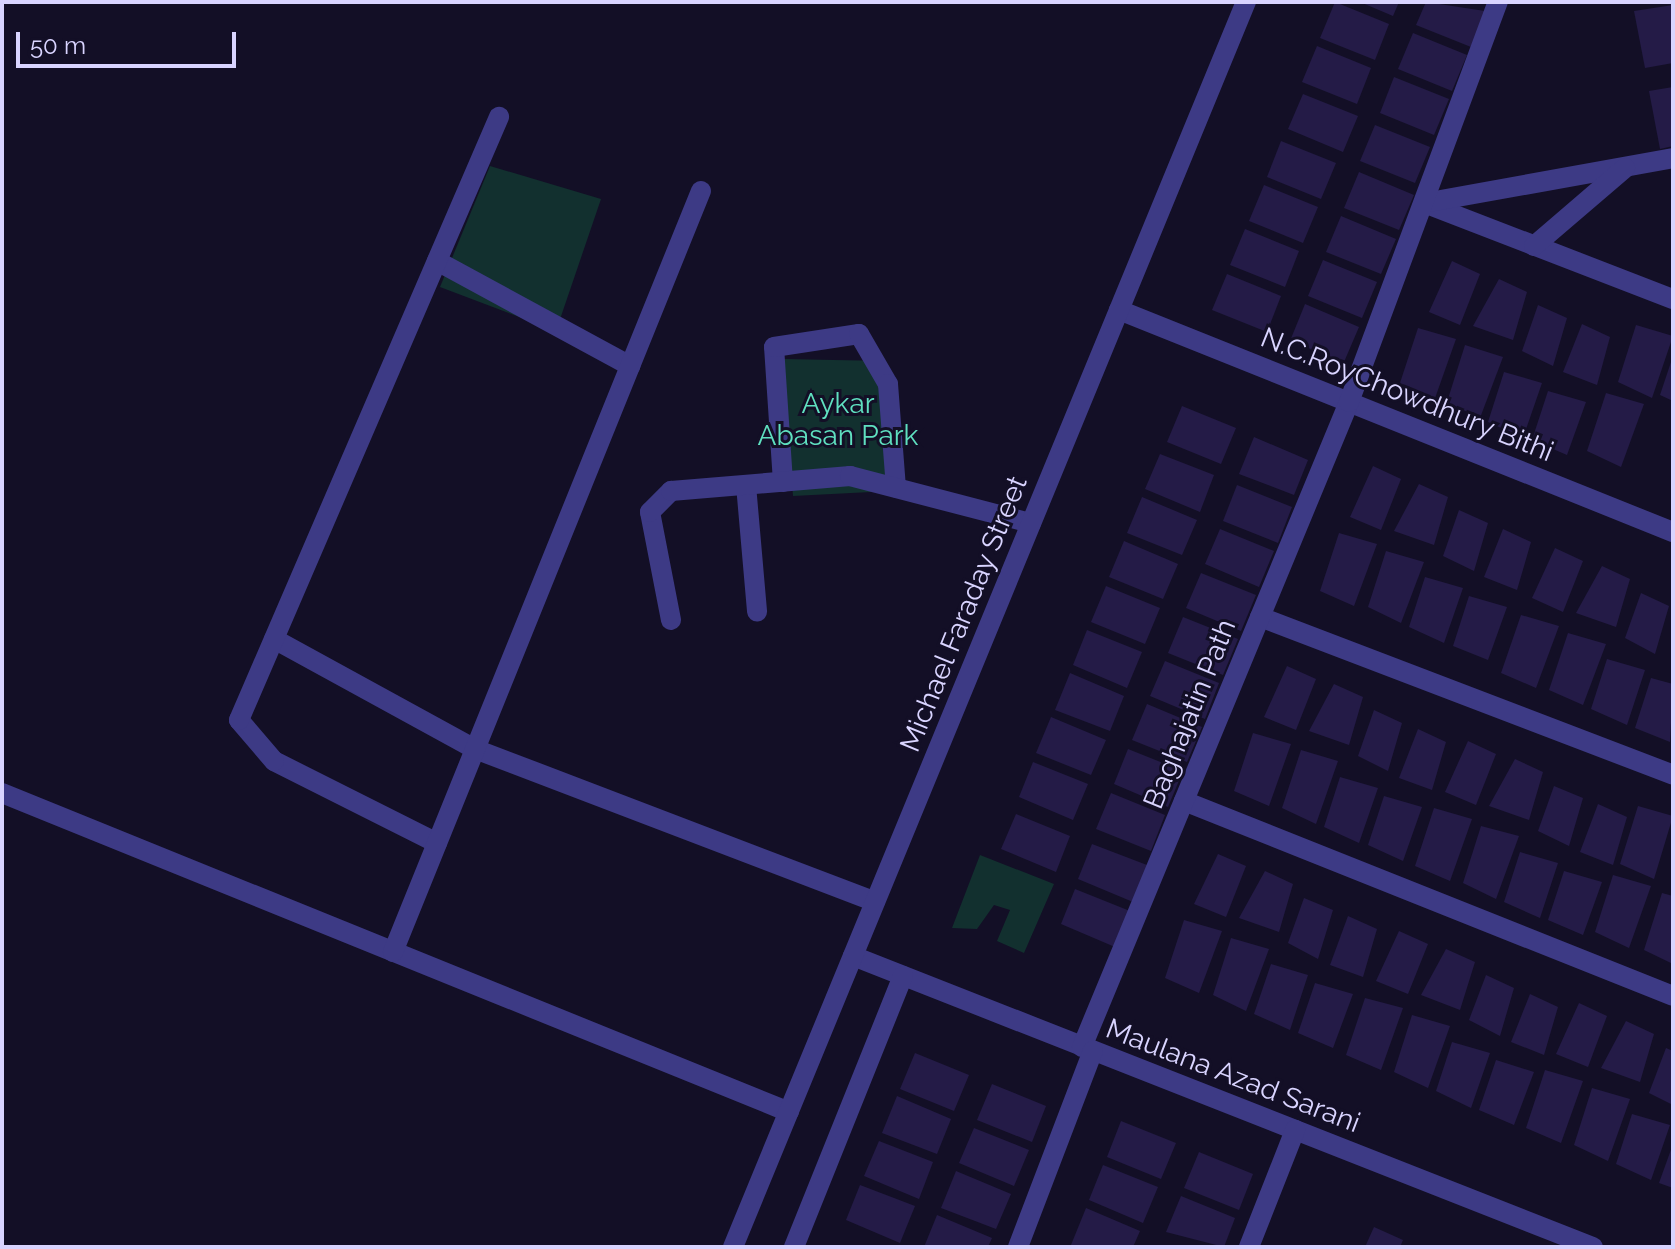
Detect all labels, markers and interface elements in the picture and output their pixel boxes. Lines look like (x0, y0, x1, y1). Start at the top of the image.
scale bar (20, 16, 240, 66)
text: 50 m (30, 31, 86, 60)
street label: N.C.RoyChowdhury Bithi (1256, 321, 1558, 469)
park label: Aykar Abasan Park (758, 387, 918, 453)
street label: Michael Faraday Street (893, 471, 1035, 757)
street label: Baghajatin Path (1137, 614, 1243, 814)
street label: Maulana Azad Sarani (1101, 1012, 1365, 1140)

